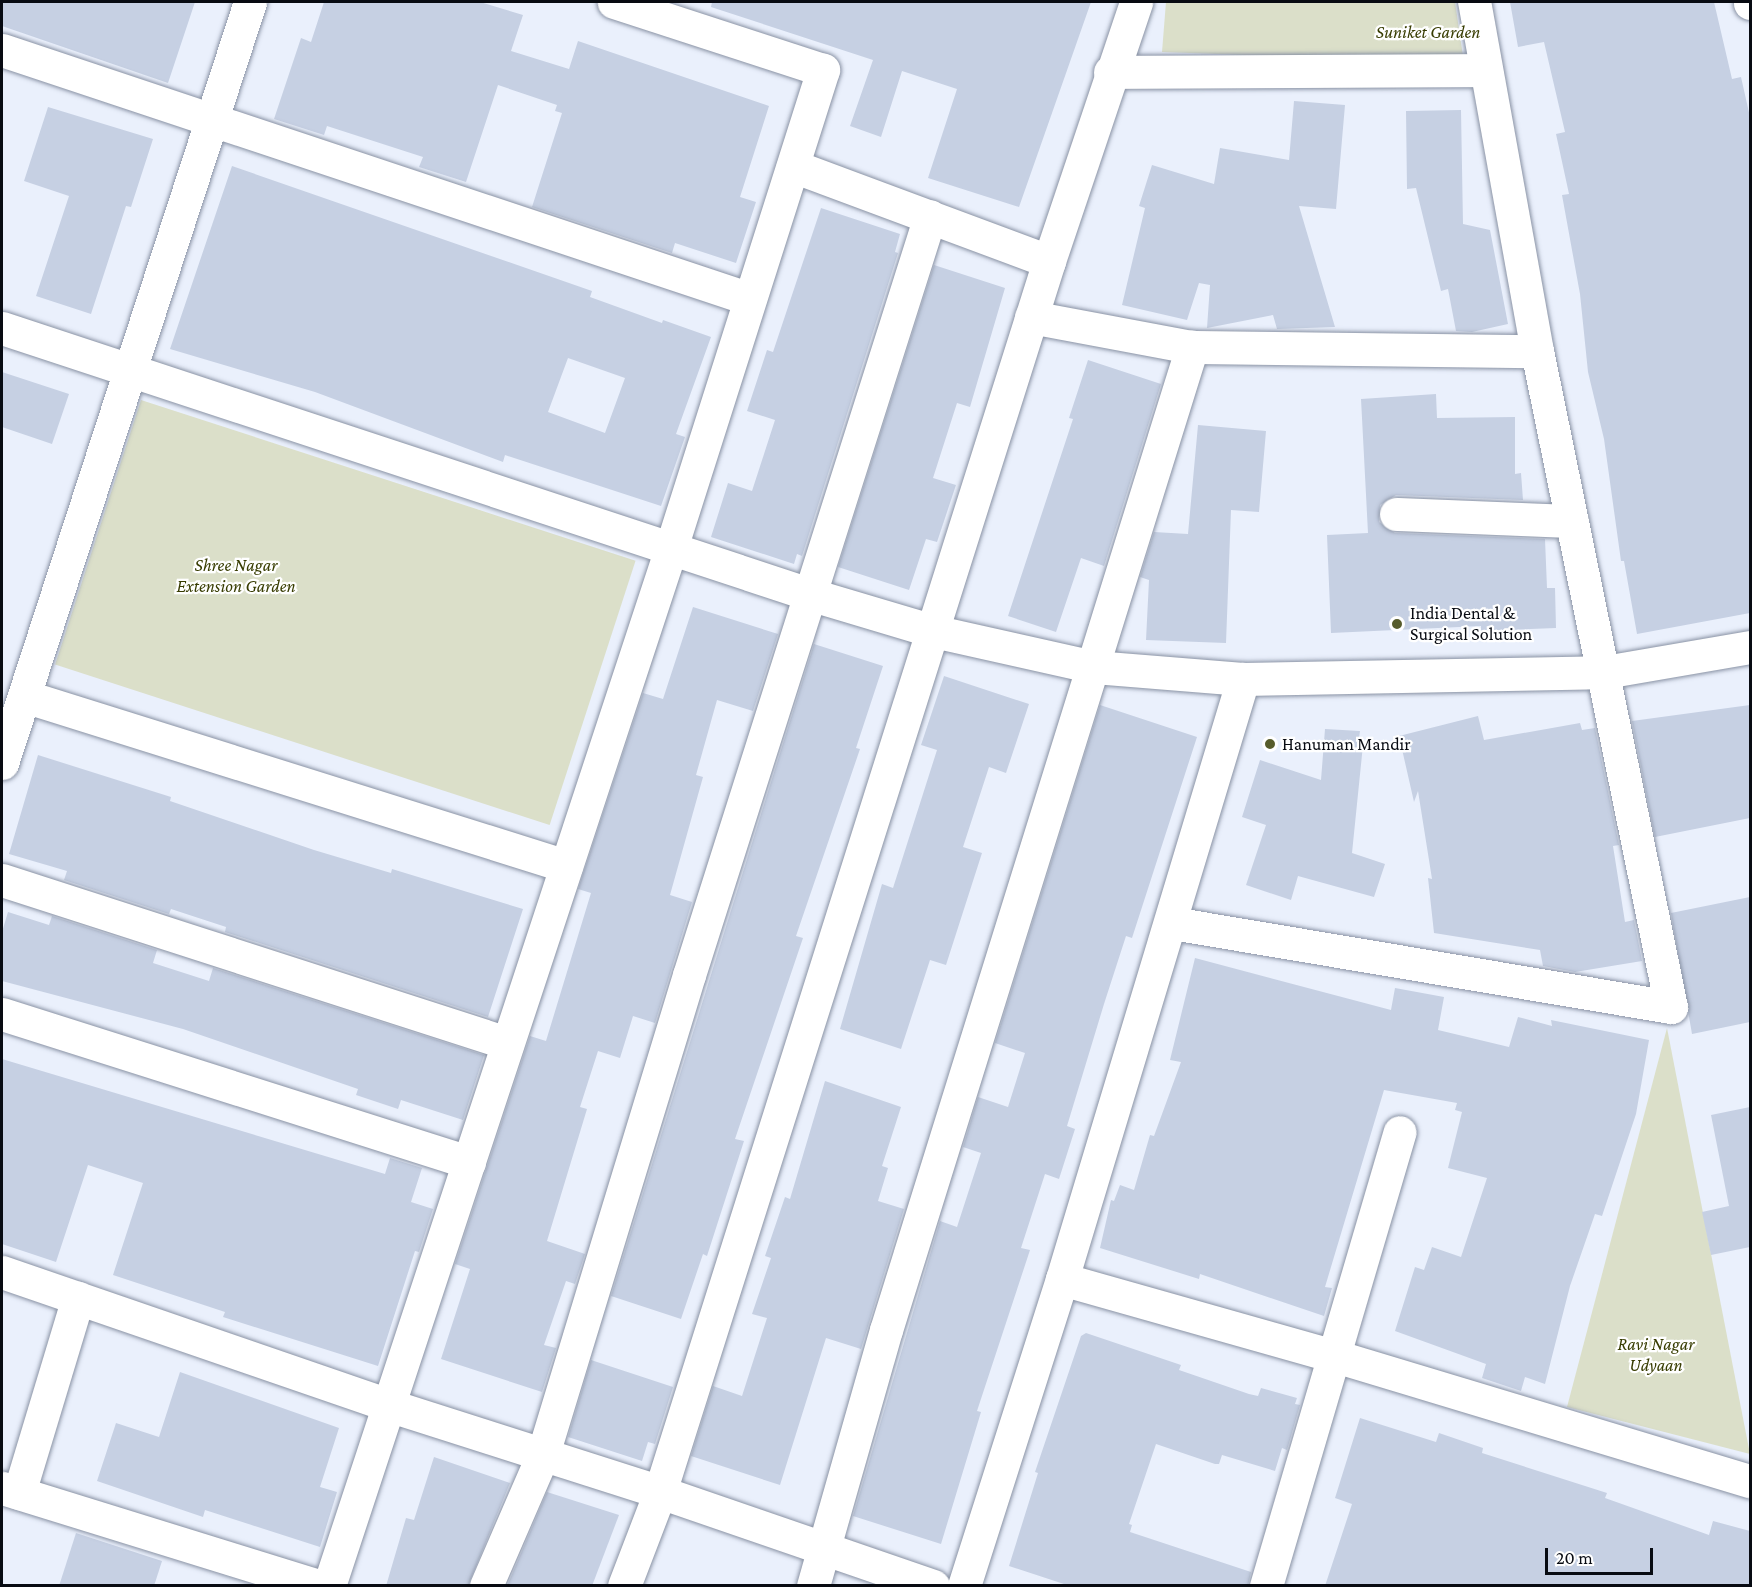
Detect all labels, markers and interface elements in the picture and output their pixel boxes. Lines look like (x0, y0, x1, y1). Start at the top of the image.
park label: Suniket Garden (1376, 21, 1480, 43)
park label: Shree Nagar Extension Garden (176, 555, 296, 598)
place label: India Dental & Surgical Solution (1410, 603, 1532, 646)
marker: India Dental & Surgical Solution (1388, 615, 1406, 633)
place label: Hanuman Mandir (1282, 733, 1411, 755)
marker: Hanuman Mandir (1263, 737, 1277, 751)
park label: Ravi Nagar Udyaan (1618, 1334, 1694, 1376)
scale bar (1548, 1536, 1656, 1574)
text: 20 m (1556, 1548, 1593, 1568)

